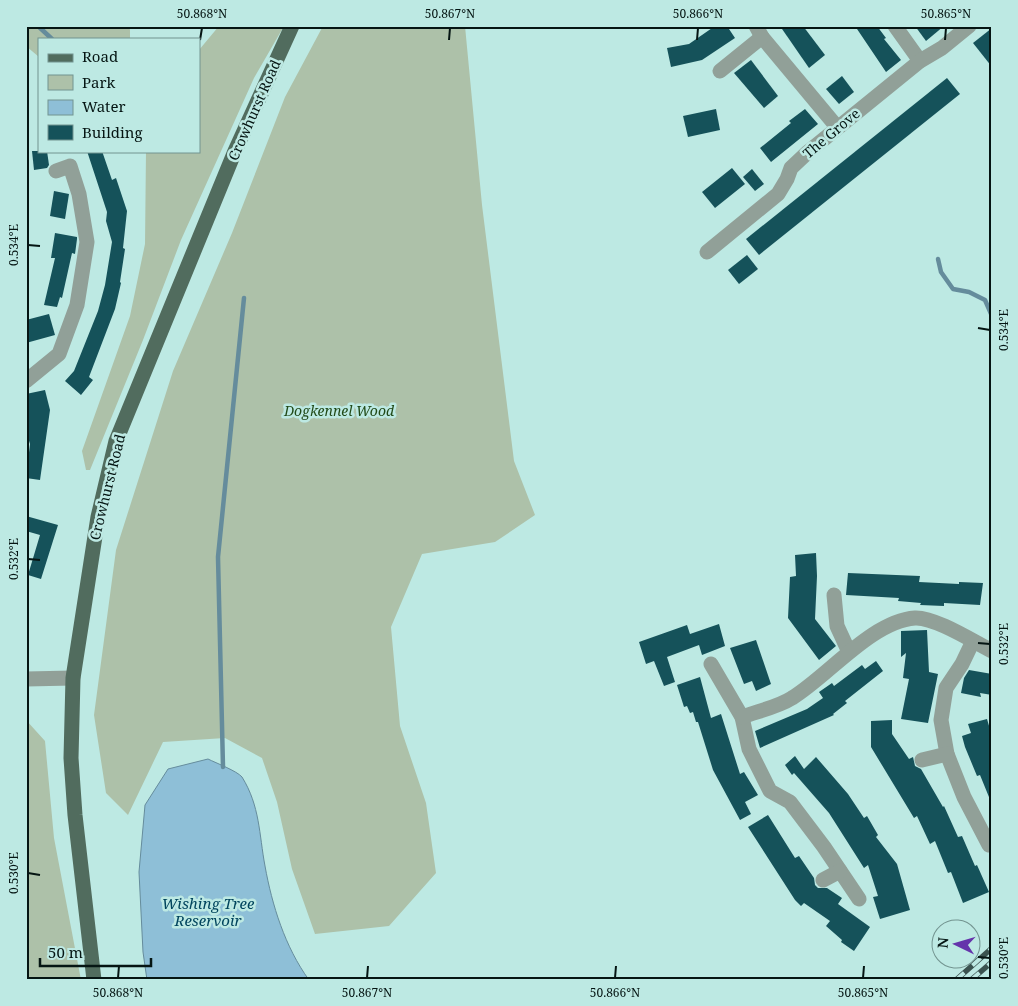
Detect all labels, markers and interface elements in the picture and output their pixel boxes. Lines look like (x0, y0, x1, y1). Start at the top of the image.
text: 50.868°N (177, 5, 227, 22)
text: 50.867°N (425, 5, 475, 22)
text: 50.866°N (673, 5, 723, 22)
text: 50.865°N (921, 5, 971, 22)
legend (38, 38, 200, 152)
text: Road (82, 46, 118, 66)
street label: Crowhurst Road (223, 56, 285, 163)
text: Park (82, 72, 116, 92)
text: Water (82, 96, 125, 116)
street label: The Grove (799, 104, 863, 162)
text: Building (82, 122, 143, 142)
text: 0.534°E (5, 224, 22, 266)
text: 0.534°E (995, 309, 1012, 351)
park label: Dogkennel Wood (283, 401, 395, 420)
street label: Crowhurst Road (85, 432, 129, 542)
text: 0.532°E (5, 538, 22, 580)
text: 0.532°E (995, 623, 1012, 665)
text: 0.530°E (5, 852, 22, 894)
water label: Wishing Tree Reservoir (162, 893, 255, 930)
north arrow (930, 918, 980, 968)
scale bar (40, 936, 151, 968)
text: N (933, 936, 952, 949)
text: 0.530°E (995, 937, 1012, 979)
text: 50 m (48, 942, 83, 962)
text: 50.868°N (93, 984, 143, 1001)
text: 50.867°N (342, 984, 392, 1001)
text: 50.866°N (590, 984, 640, 1001)
text: 50.865°N (838, 984, 888, 1001)

